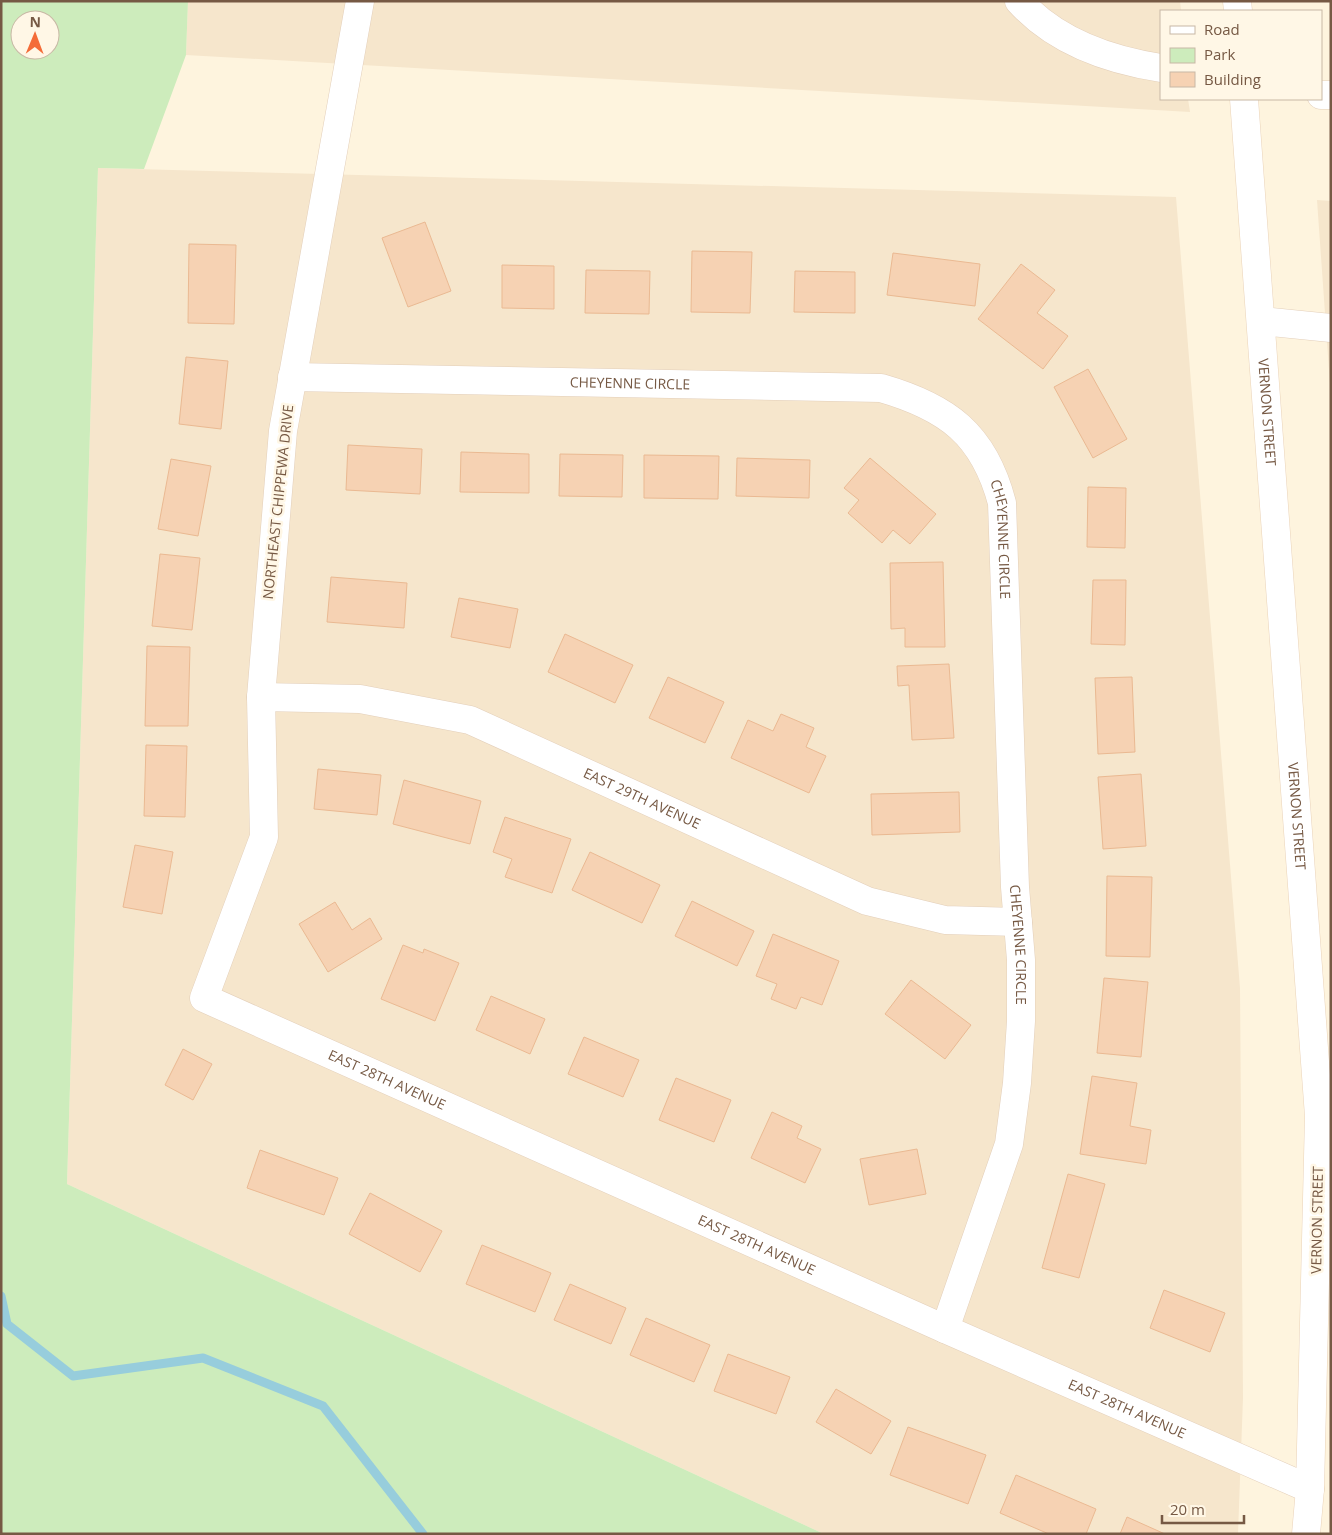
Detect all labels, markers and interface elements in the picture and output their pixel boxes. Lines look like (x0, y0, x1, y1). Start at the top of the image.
north arrow (10, 10, 60, 60)
legend (1160, 10, 1322, 100)
text: N (29, 12, 41, 31)
text: Road (1204, 19, 1240, 39)
text: Park (1204, 44, 1235, 64)
text: Building (1204, 69, 1261, 89)
street label: VERNON STREET (1254, 358, 1281, 467)
street label: CHEYENNE CIRCLE (570, 372, 690, 393)
street label: NORTHEAST CHIPPEWA DRIVE (258, 404, 297, 600)
street label: CHEYENNE CIRCLE (986, 477, 1015, 600)
street label: VERNON STREET (1284, 762, 1311, 871)
street label: EAST 29TH AVENUE (580, 763, 704, 833)
street label: CHEYENNE CIRCLE (1006, 884, 1031, 1005)
street label: EAST 28TH AVENUE (325, 1045, 449, 1114)
street label: VERNON STREET (1306, 1166, 1327, 1274)
street label: EAST 28TH AVENUE (695, 1210, 819, 1279)
street label: EAST 28TH AVENUE (1065, 1374, 1189, 1443)
scale bar (1162, 1492, 1244, 1524)
text: 20 m (1170, 1499, 1205, 1519)

